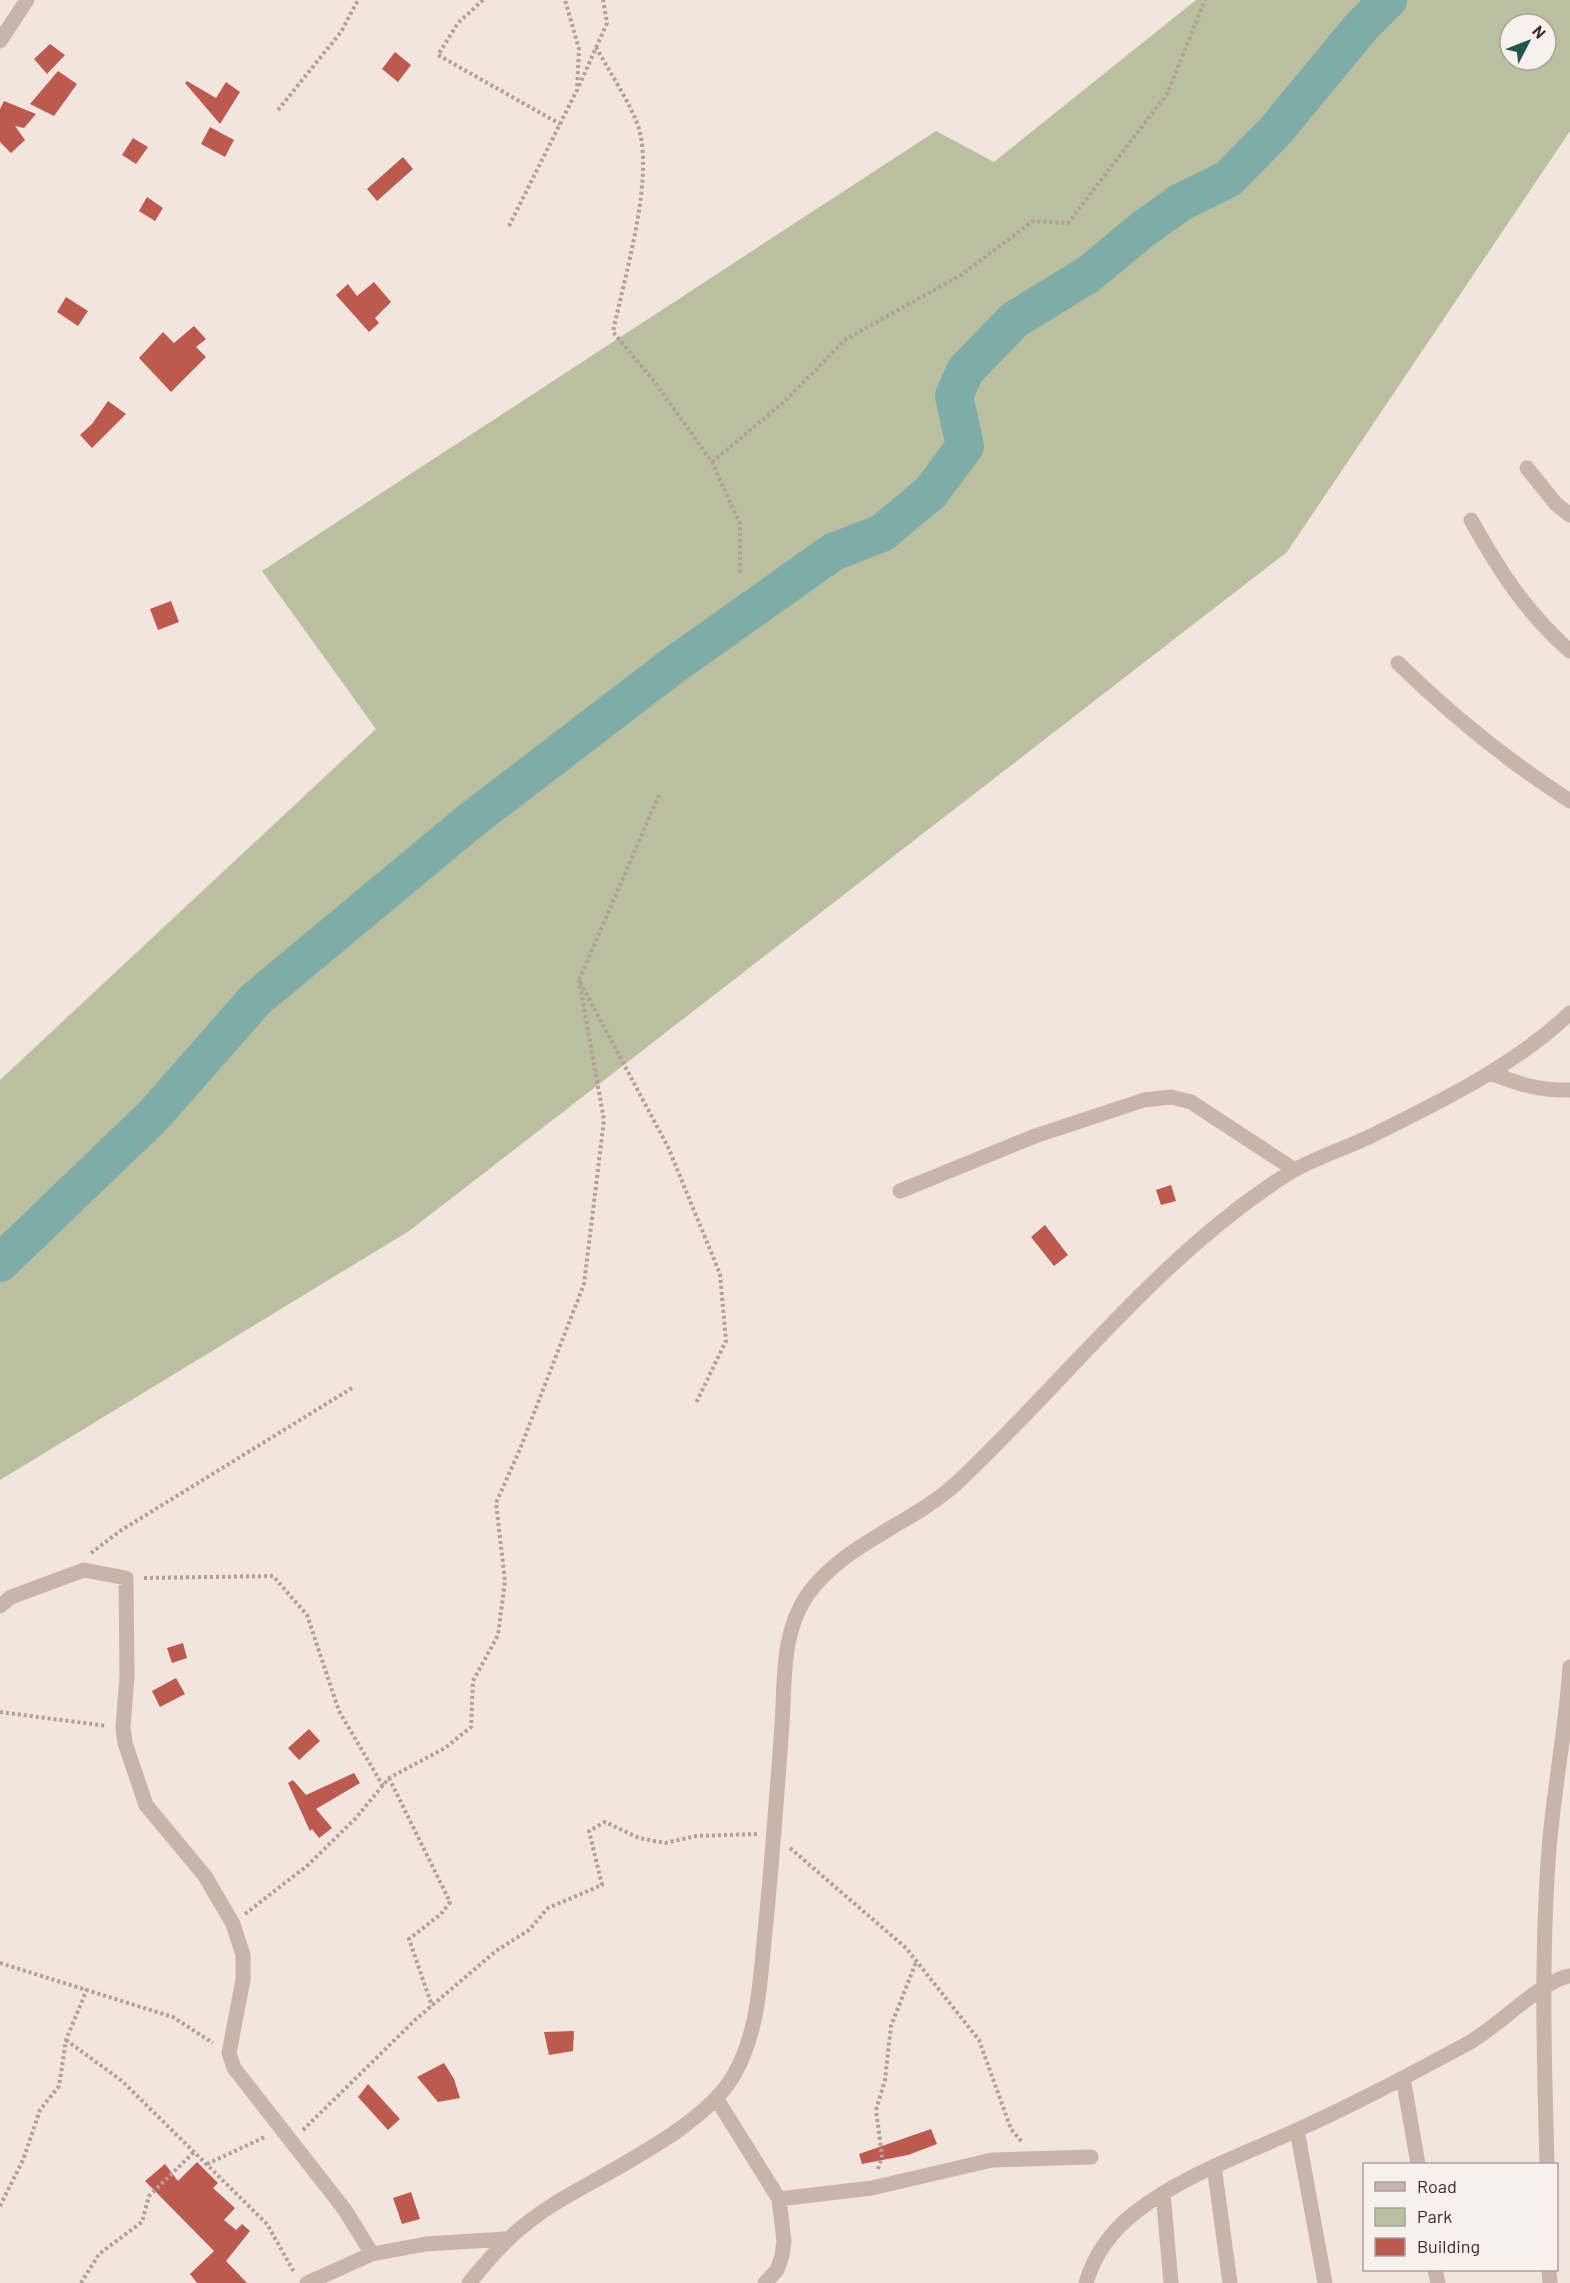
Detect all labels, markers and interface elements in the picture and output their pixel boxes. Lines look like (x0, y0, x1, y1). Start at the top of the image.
north arrow (1498, 12, 1558, 72)
text: N (1529, 21, 1550, 42)
legend (1363, 2163, 1558, 2271)
text: Road (1417, 2175, 1457, 2197)
text: Park (1417, 2205, 1452, 2227)
text: Building (1417, 2235, 1480, 2257)

